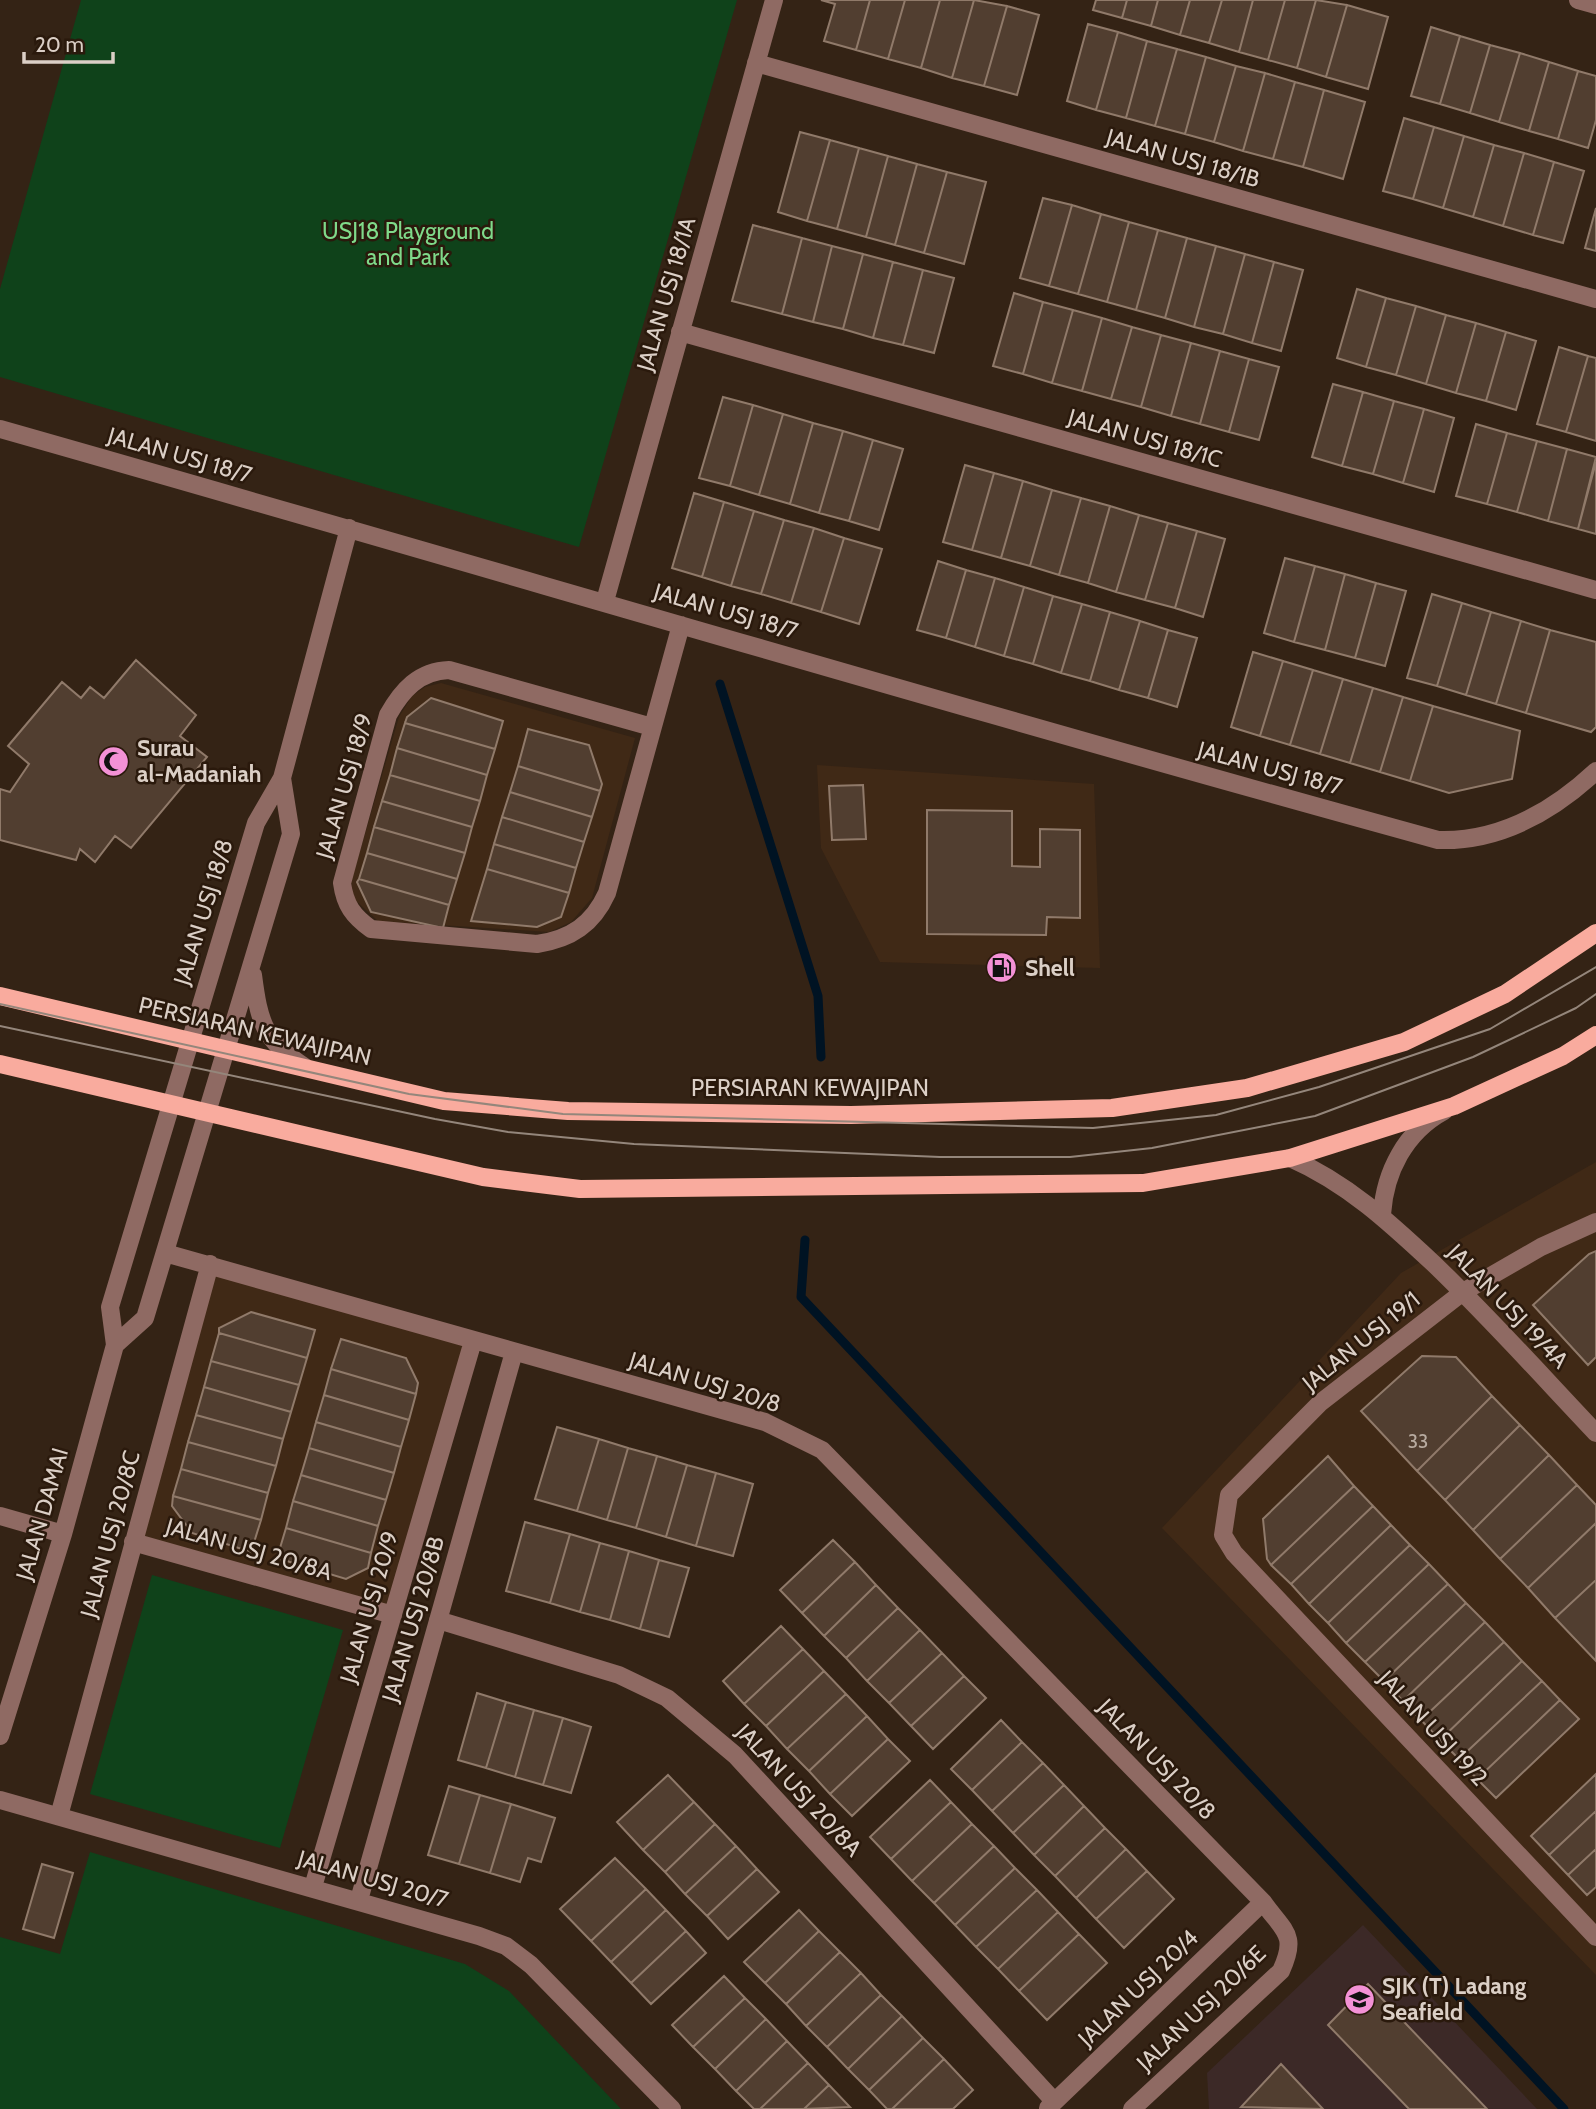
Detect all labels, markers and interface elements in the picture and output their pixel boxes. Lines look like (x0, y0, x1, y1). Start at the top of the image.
scale bar (24, 21, 114, 65)
text: 20 m (35, 32, 84, 57)
street label: JALAN USJ 18/1B (1102, 122, 1263, 193)
street label: JALAN USJ 18/1A (630, 214, 701, 375)
park label: USJ18 Playground and Park (322, 217, 494, 271)
street label: JALAN USJ 18/1C (1064, 402, 1225, 473)
street label: JALAN USJ 18/7 (104, 421, 256, 489)
street label: JALAN USJ 18/7 (650, 577, 802, 645)
street label: JALAN USJ 18/9 (310, 710, 378, 863)
place label: Surau al-Madaniah (137, 734, 262, 788)
street label: JALAN USJ 18/7 (1194, 735, 1346, 801)
mosque icon: Surau al-Madaniah (97, 744, 131, 778)
street label: JALAN USJ 18/8 (167, 836, 238, 989)
fuel station icon: Shell (985, 951, 1019, 985)
place label: Shell (1025, 954, 1075, 982)
street label: PERSIARAN KEWAJIPAN (136, 991, 374, 1071)
street label: PERSIARAN KEWAJIPAN (691, 1074, 929, 1102)
street label: JALAN USJ 19/4A (1441, 1237, 1574, 1374)
street label: JALAN USJ 19/1 (1296, 1285, 1425, 1398)
street label: JALAN USJ 20/8 (625, 1345, 784, 1418)
house number: 33 (1408, 1430, 1428, 1453)
street label: JALAN DAMAI (9, 1445, 74, 1584)
street label: JALAN USJ 20/8C (74, 1448, 146, 1621)
street label: JALAN USJ 20/8A (162, 1512, 335, 1586)
street label: JALAN USJ 20/9 (334, 1528, 404, 1687)
street label: JALAN USJ 20/8B (376, 1533, 450, 1706)
street label: JALAN USJ 19/2 (1372, 1664, 1494, 1792)
street label: JALAN USJ 20/8 (1092, 1692, 1222, 1825)
street label: JALAN USJ 20/8A (730, 1717, 868, 1862)
street label: JALAN USJ 20/7 (294, 1844, 452, 1914)
street label: JALAN USJ 20/4 (1071, 1924, 1204, 2053)
street label: JALAN USJ 20/6E (1130, 1939, 1271, 2077)
place label: SJK (T) Ladang Seafield (1382, 1972, 1527, 2026)
school or university icon: SJK (T) Ladang Seafield (1342, 1982, 1376, 2016)

